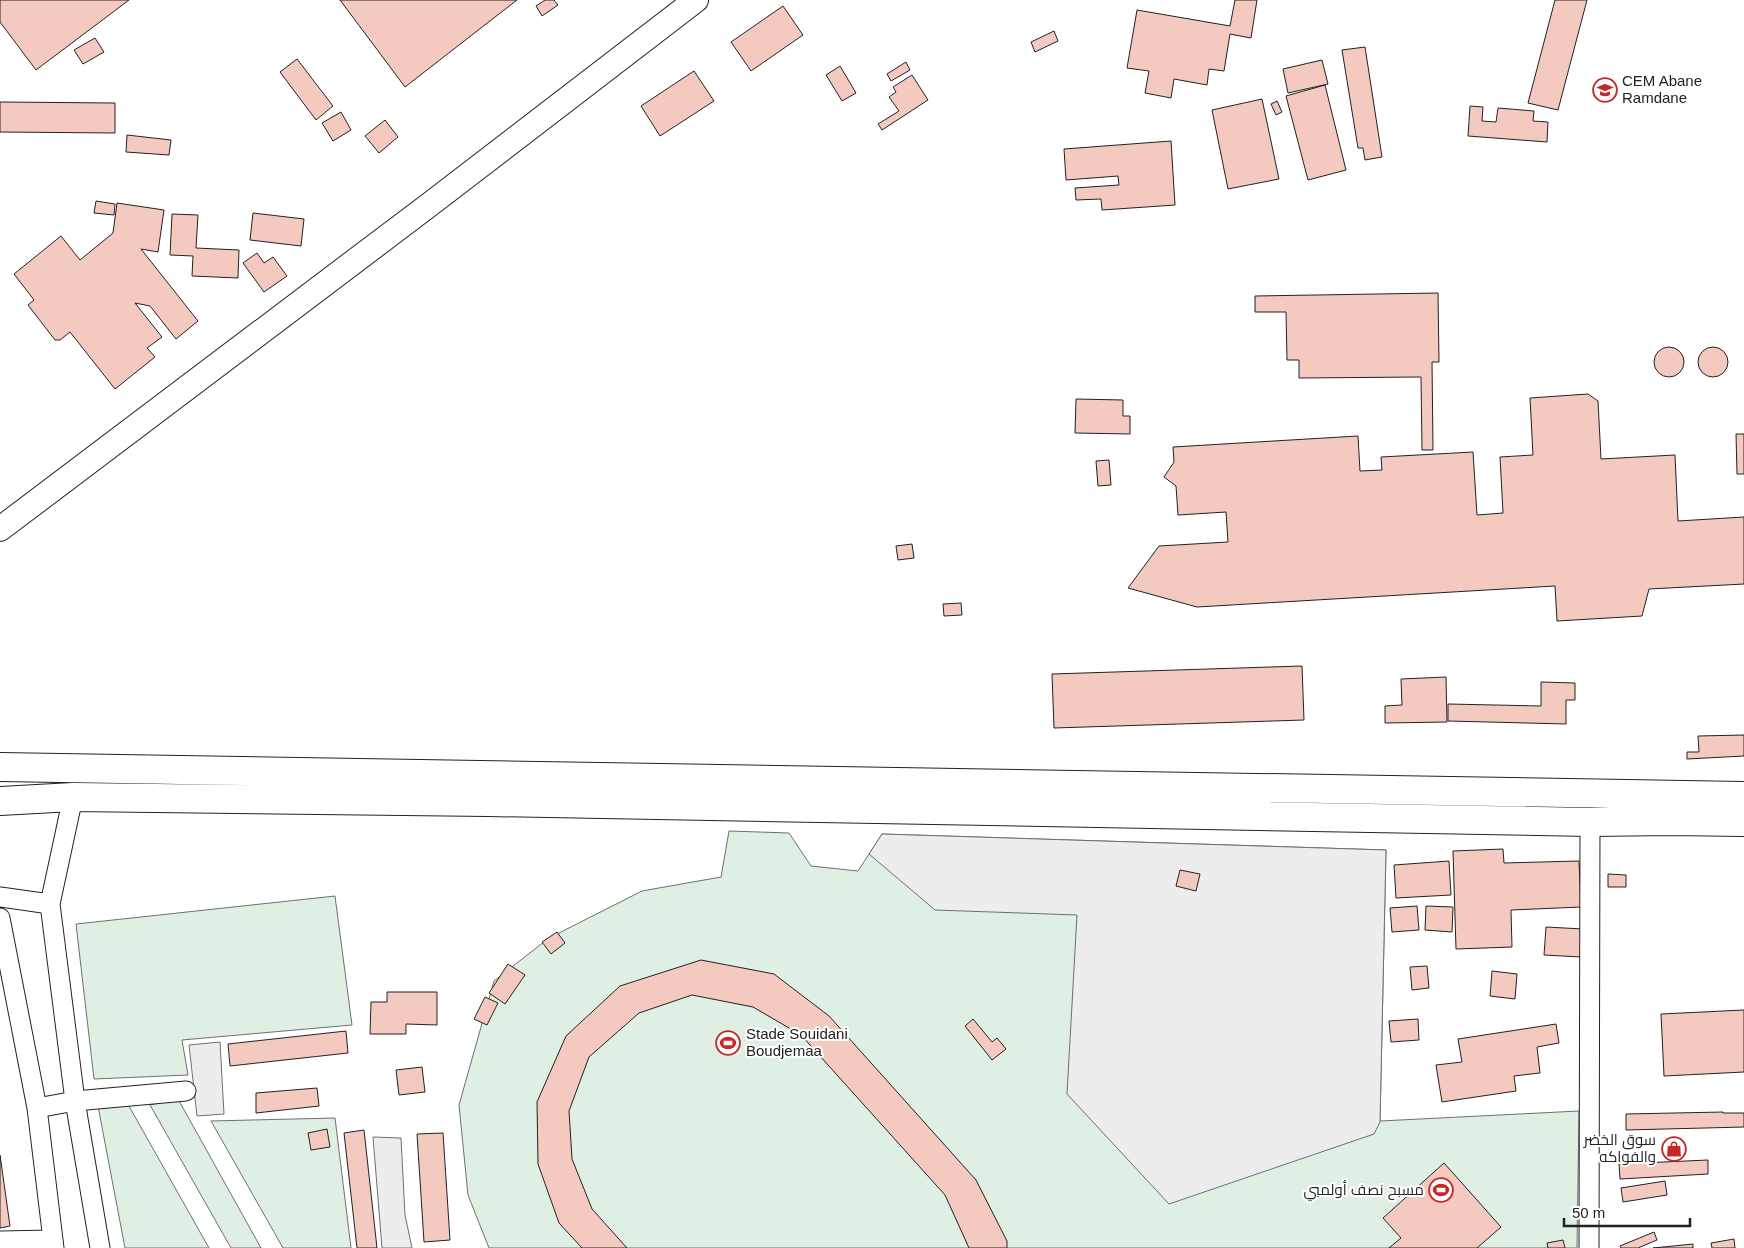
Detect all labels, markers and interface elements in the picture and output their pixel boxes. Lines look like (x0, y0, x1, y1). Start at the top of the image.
place label: CEM Abane Ramdane (1622, 72, 1702, 106)
school or university icon: CEM Abane Ramdane (1592, 77, 1618, 103)
place label: Stade Souidani Boudjemaa (746, 1025, 848, 1059)
sports icon: Stade Souidani Boudjemaa (715, 1030, 741, 1056)
place label: سوق الخضر والفواكه (1583, 1131, 1656, 1166)
shop icon: سوق الخضر والفواكه (1661, 1136, 1687, 1162)
sports icon: مسبح نصف أولمبي (1428, 1177, 1454, 1203)
place label: مسبح نصف أولمبي (1304, 1180, 1424, 1202)
scale bar (1564, 1196, 1690, 1228)
text: 50 m (1572, 1204, 1605, 1221)

